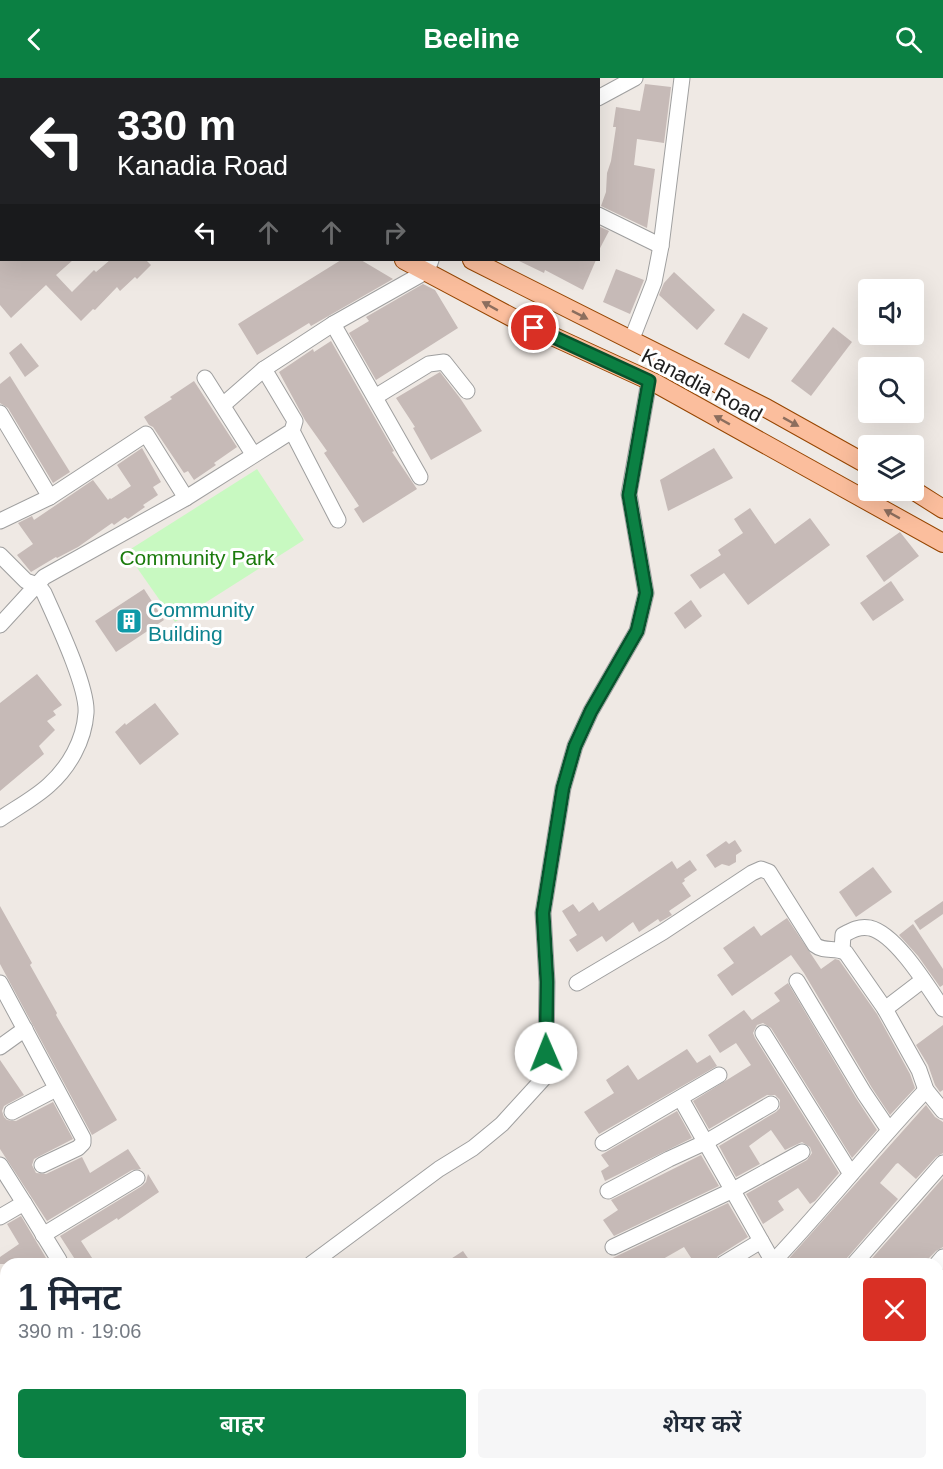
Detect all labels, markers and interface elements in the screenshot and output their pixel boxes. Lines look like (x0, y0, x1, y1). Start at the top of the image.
icon: back (18, 23, 51, 56)
icon: search (892, 23, 925, 56)
text: Beeline (423, 24, 520, 54)
icon: left (18, 102, 96, 180)
text: 330 m (117, 102, 236, 149)
text: Kanadia Road (117, 151, 288, 181)
icon: left (189, 216, 222, 249)
icon: ahead (252, 216, 285, 249)
icon: ahead (315, 216, 348, 249)
icon: right (378, 216, 411, 249)
map controls (858, 279, 924, 501)
button: sound (858, 279, 924, 345)
one-way arrow (481, 301, 498, 311)
pin (508, 302, 559, 353)
one-way arrow (571, 310, 588, 320)
icon: arrive (517, 311, 550, 344)
street label: Kanadia Road (638, 344, 766, 426)
button: search (858, 357, 924, 423)
one-way arrow (713, 415, 730, 425)
one-way arrow (783, 417, 800, 427)
button: layers (858, 435, 924, 501)
one-way arrow (884, 509, 900, 520)
park label: Community Park (119, 546, 275, 569)
place label: Community Building (148, 598, 255, 645)
building icon: Community Building (114, 606, 144, 636)
position arrow (514, 1021, 578, 1085)
text: 1 मिनट (18, 1277, 121, 1318)
button: close (863, 1278, 926, 1341)
text: 390 m · 19:06 (18, 1320, 141, 1342)
button: बाहर (18, 1389, 466, 1458)
button: शेयर करें (478, 1389, 926, 1458)

